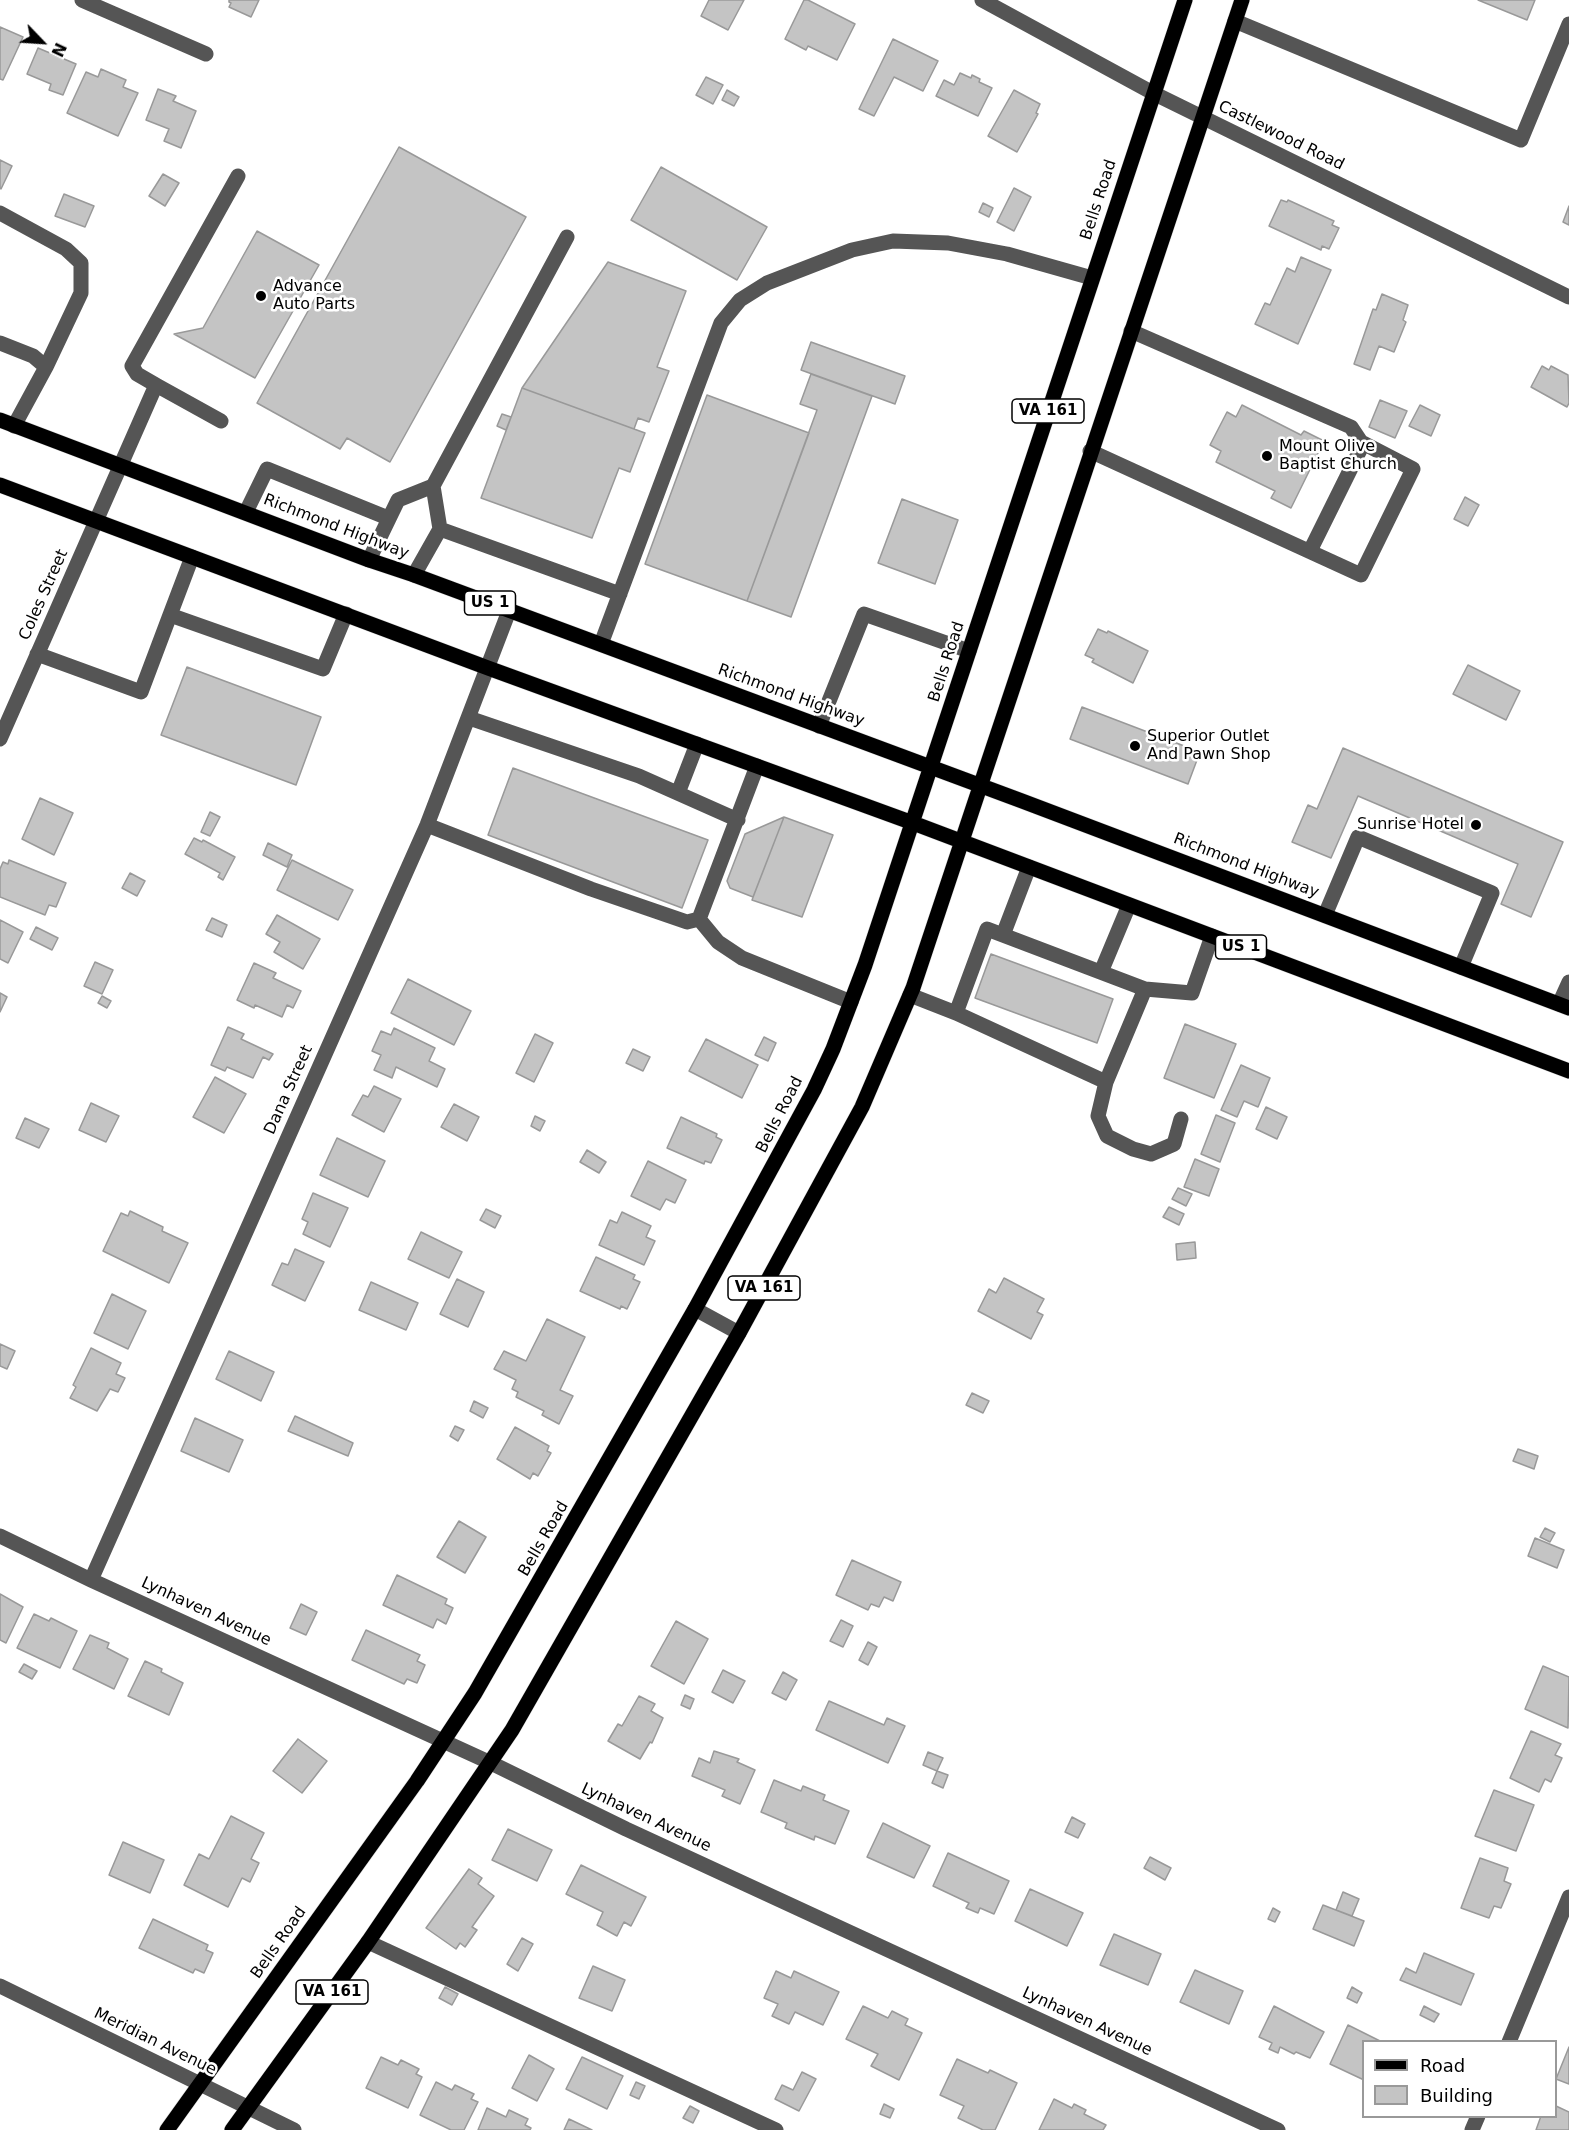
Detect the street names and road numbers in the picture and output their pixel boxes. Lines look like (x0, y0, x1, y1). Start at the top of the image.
street label: Castlewood Road (1215, 97, 1347, 175)
street label: Bells Road (1077, 157, 1121, 243)
road number: VA 161 (1012, 399, 1084, 423)
street label: Richmond Highway (260, 490, 412, 564)
street label: Coles Street (15, 547, 73, 643)
road number: US 1 (464, 591, 516, 615)
street label: Bells Road (925, 619, 969, 705)
street label: Richmond Highway (715, 661, 867, 731)
street label: Richmond Highway (1170, 829, 1322, 903)
road number: US 1 (1216, 935, 1266, 959)
street label: Dana Street (261, 1042, 317, 1138)
street label: Bells Road (753, 1074, 807, 1156)
road number: VA 161 (728, 1276, 800, 1300)
street label: Bells Road (515, 1498, 573, 1580)
street label: Lynhaven Avenue (138, 1574, 274, 1650)
street label: Lynhaven Avenue (578, 1780, 714, 1856)
street label: Bells Road (247, 1903, 311, 1983)
road number: VA 161 (296, 1980, 368, 2004)
street label: Lynhaven Avenue (1019, 1984, 1155, 2060)
street label: Meridian Avenue (91, 2004, 219, 2080)

